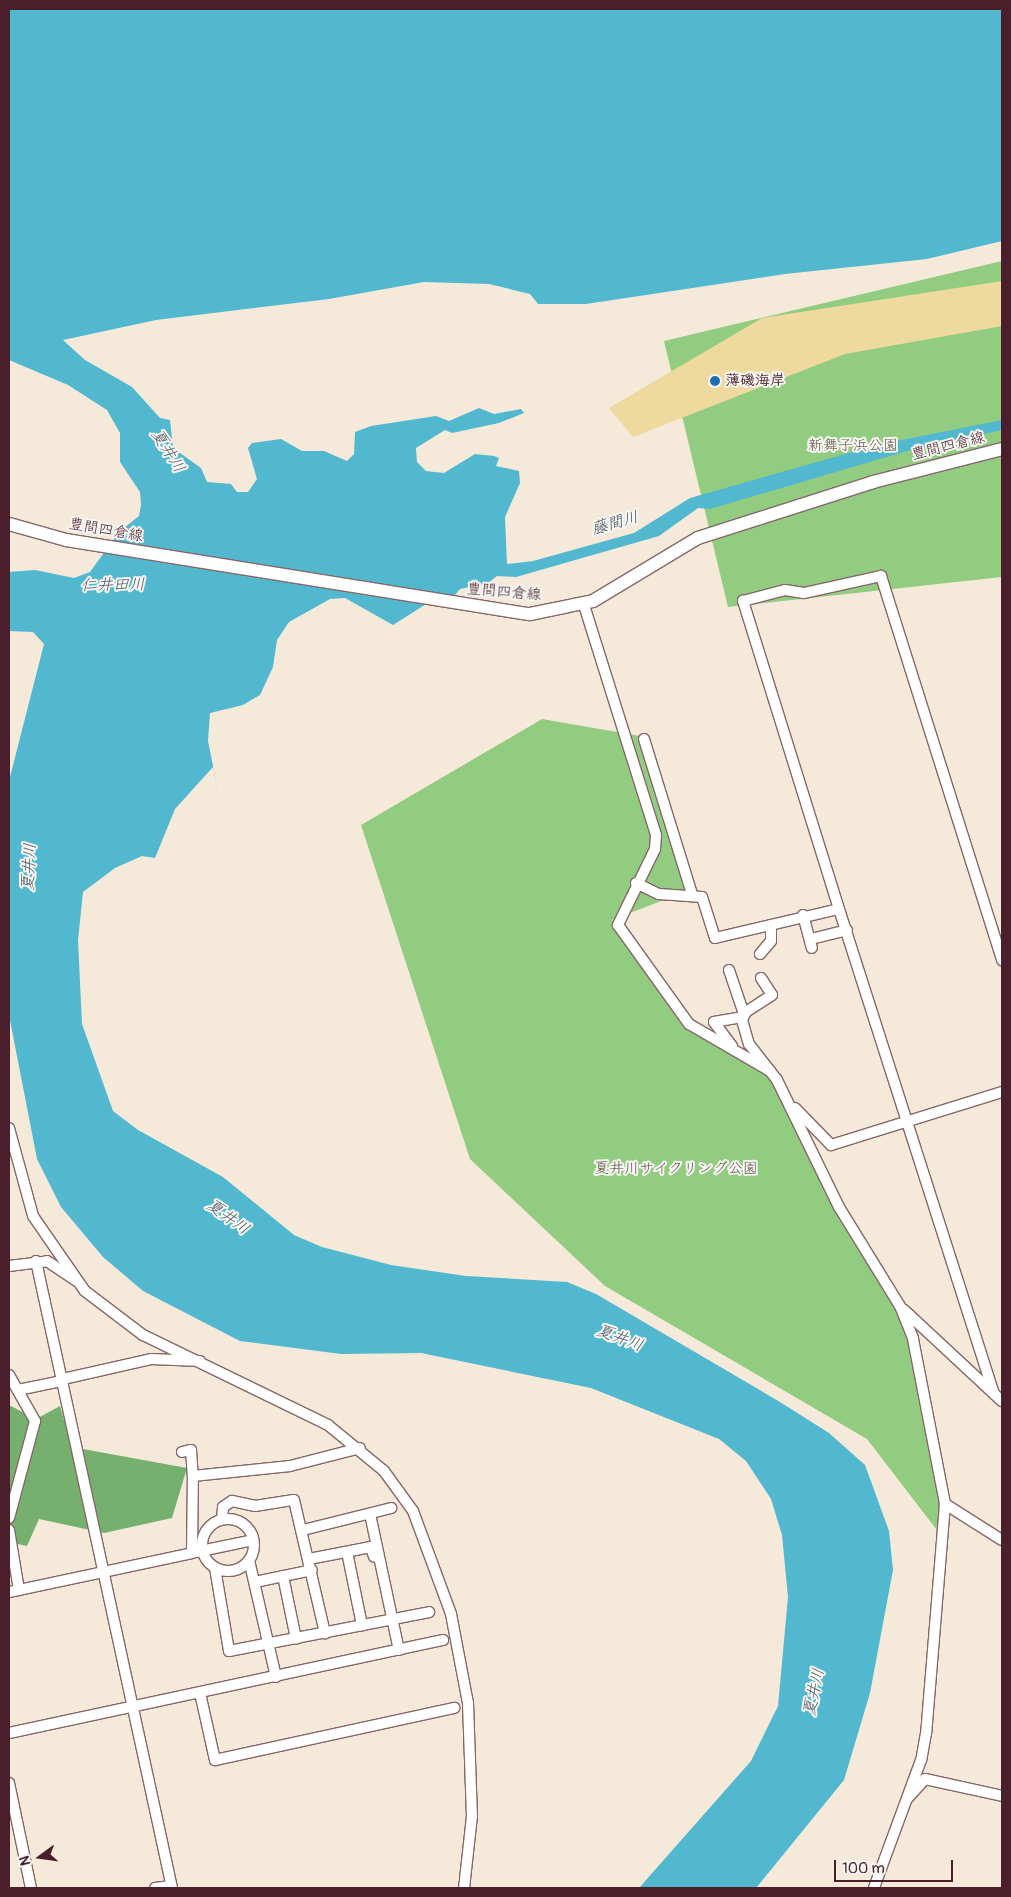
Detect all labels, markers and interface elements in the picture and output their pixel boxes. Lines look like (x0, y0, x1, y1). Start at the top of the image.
place label: 薄磯海岸 (725, 372, 785, 390)
marker: 薄磯海岸 (709, 375, 721, 387)
water label: 夏井川 (147, 426, 189, 476)
street label: 豊間四倉線 (909, 428, 987, 464)
park label: 新舞子浜公園 (808, 437, 898, 455)
water label: 藤間川 (589, 507, 641, 539)
street label: 豊間四倉線 (68, 515, 144, 545)
water label: 仁井田川 (81, 575, 145, 595)
street label: 豊間四倉線 (466, 580, 542, 604)
water label: 夏井川 (18, 843, 40, 891)
park label: 夏井川サイクリング公園 (594, 1160, 758, 1178)
water label: 夏井川 (203, 1195, 253, 1239)
water label: 夏井川 (594, 1320, 646, 1356)
water label: 夏井川 (800, 1667, 828, 1717)
north arrow (15, 1832, 65, 1882)
scale bar (836, 1850, 955, 1882)
text: N (16, 1854, 34, 1867)
text: 100 m (842, 1859, 885, 1878)

